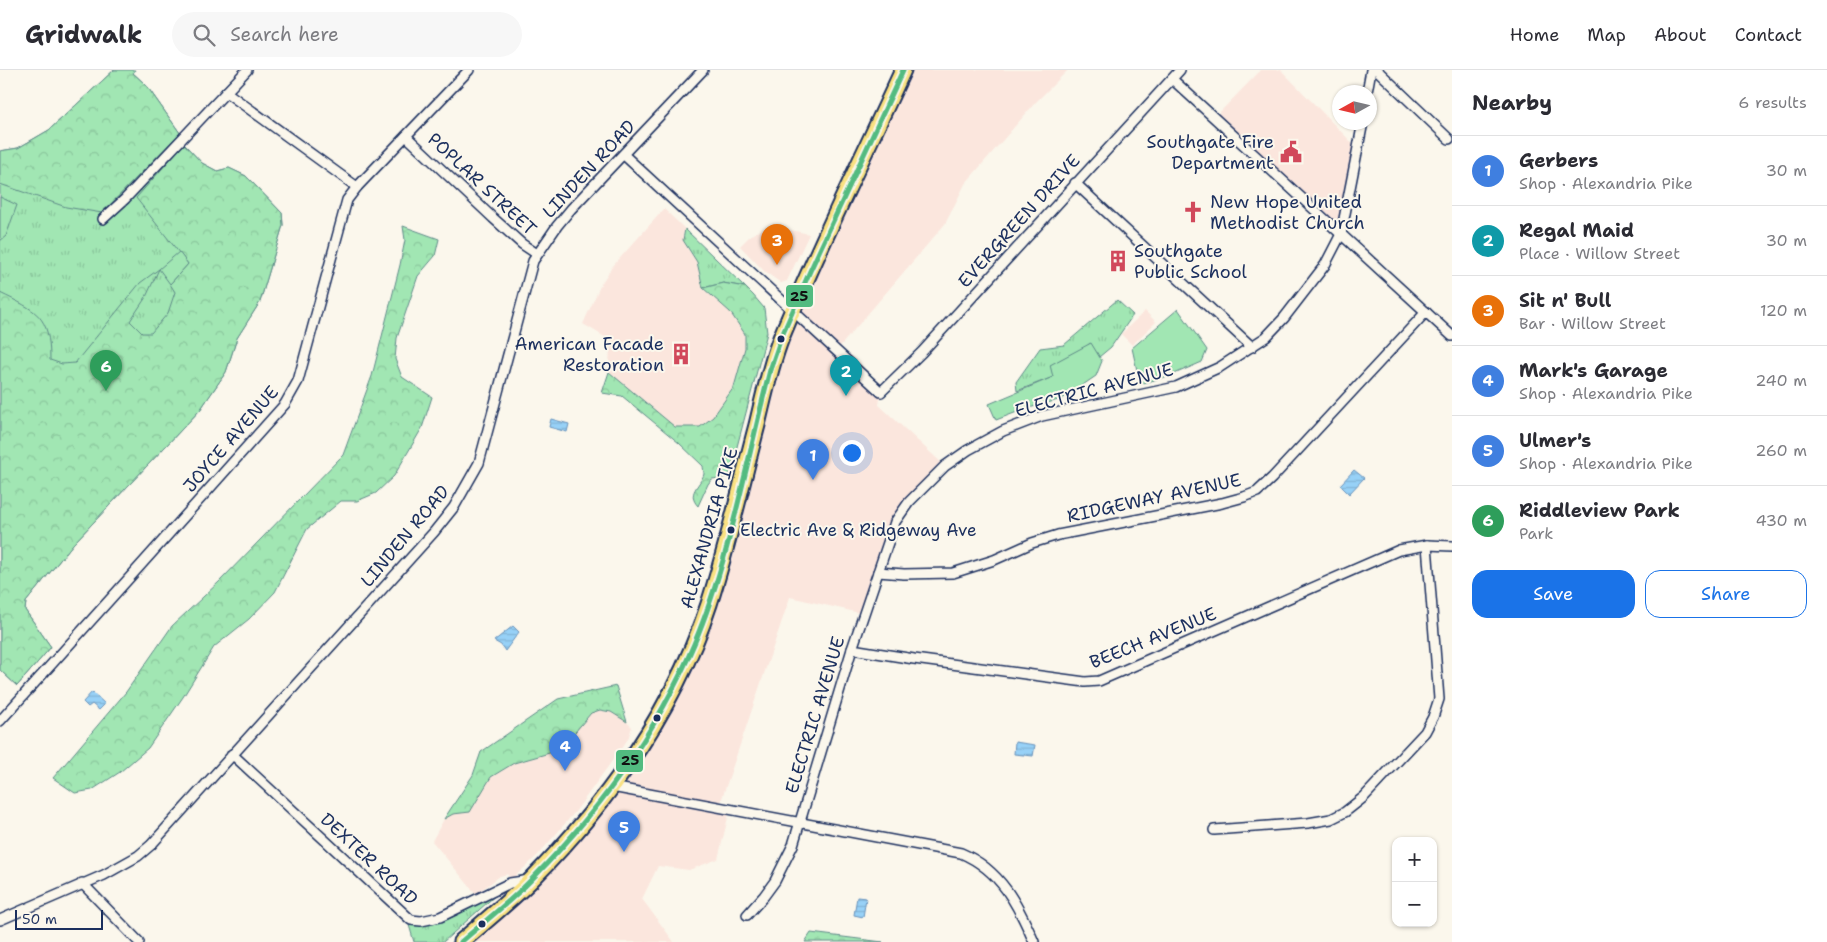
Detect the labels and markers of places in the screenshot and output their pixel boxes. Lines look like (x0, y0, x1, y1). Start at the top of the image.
place label: Southgate Fire Department (1147, 130, 1274, 175)
public building icon: Southgate Fire Department (1278, 139, 1304, 165)
place label: New Hope United Methodist Church (1210, 190, 1365, 235)
church icon: New Hope United Methodist Church (1180, 199, 1206, 225)
pin: 3 (761, 224, 793, 265)
place label: Southgate Public School (1134, 239, 1248, 284)
building icon: Southgate Public School (1105, 248, 1131, 274)
place label: American Facade Restoration (515, 332, 664, 377)
unlabelled marker (776, 334, 786, 344)
building icon: American Facade Restoration (668, 341, 694, 367)
pin: 6 (90, 350, 122, 391)
pin: 2 (830, 355, 862, 396)
pin: 1 (797, 439, 829, 480)
place label: Electric Ave & Ridgeway Ave (740, 519, 977, 541)
marker: Electric Ave & Ridgeway Ave (726, 525, 736, 535)
unlabelled marker (652, 713, 662, 723)
pin: 4 (549, 730, 581, 771)
pin: 5 (608, 811, 640, 852)
unlabelled marker (477, 919, 487, 929)

